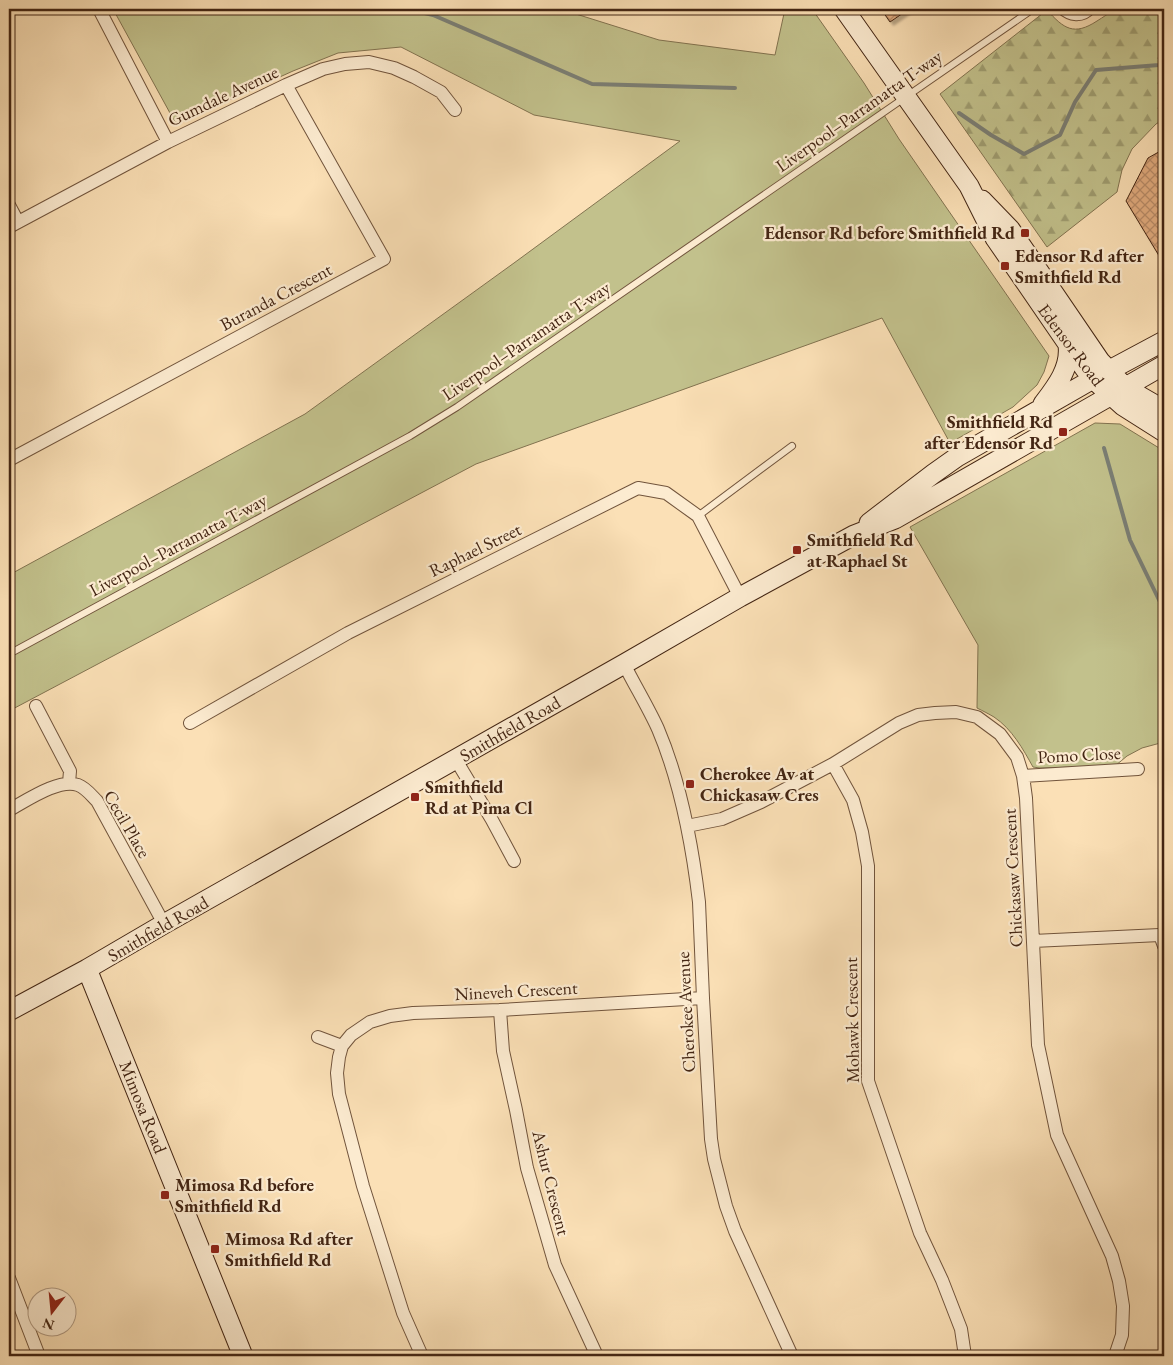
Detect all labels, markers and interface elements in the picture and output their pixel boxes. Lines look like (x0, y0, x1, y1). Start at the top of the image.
street label: Liverpool–Parramatta T-way (771, 44, 947, 177)
street label: Gumdale Avenue (164, 60, 282, 131)
place label: Edensor Rd before Smithfield Rd (765, 221, 1015, 244)
marker: Edensor Rd before Smithfield Rd (1019, 227, 1031, 239)
place label: Edensor Rd after Smithfield Rd (1015, 244, 1144, 288)
street label: Buranda Crescent (216, 257, 336, 336)
marker: Edensor Rd after Smithfield Rd (999, 260, 1011, 272)
street label: Liverpool–Parramatta T-way (437, 276, 614, 405)
street label: Edensor Road (1033, 299, 1110, 391)
place label: Smithfield Rd after Edensor Rd (924, 410, 1053, 454)
marker: Smithfield Rd after Edensor Rd (1057, 426, 1069, 438)
street label: Liverpool–Parramatta T-way (85, 488, 271, 601)
street label: Raphael Street (425, 517, 525, 582)
place label: Smithfield Rd at Raphael St (807, 528, 913, 572)
marker: Smithfield Rd at Raphael St (791, 544, 803, 556)
street label: Smithfield Road (455, 690, 565, 767)
street label: Pomo Close (1037, 741, 1121, 768)
place label: Cherokee Av at Chickasaw Cres (700, 762, 819, 806)
place label: Smithfield Rd at Pima Cl (425, 775, 533, 819)
marker: Cherokee Av at Chickasaw Cres (684, 778, 696, 790)
street label: Cecil Place (99, 786, 156, 862)
marker: Smithfield Rd at Pima Cl (409, 791, 421, 803)
street label: Chickasaw Crescent (997, 808, 1028, 948)
street label: Smithfield Road (103, 890, 213, 967)
street label: Cherokee Avenue (671, 951, 700, 1073)
street label: Mohawk Crescent (839, 957, 864, 1083)
street label: Nineveh Crescent (454, 976, 578, 1005)
street label: Mimosa Road (114, 1057, 173, 1157)
street label: Ashur Crescent (527, 1127, 576, 1238)
place label: Mimosa Rd before Smithfield Rd (175, 1173, 315, 1217)
marker: Mimosa Rd before Smithfield Rd (159, 1189, 171, 1201)
place label: Mimosa Rd after Smithfield Rd (225, 1227, 354, 1271)
marker: Mimosa Rd after Smithfield Rd (209, 1243, 221, 1255)
north arrow (28, 1288, 78, 1338)
text: N (40, 1314, 56, 1335)

